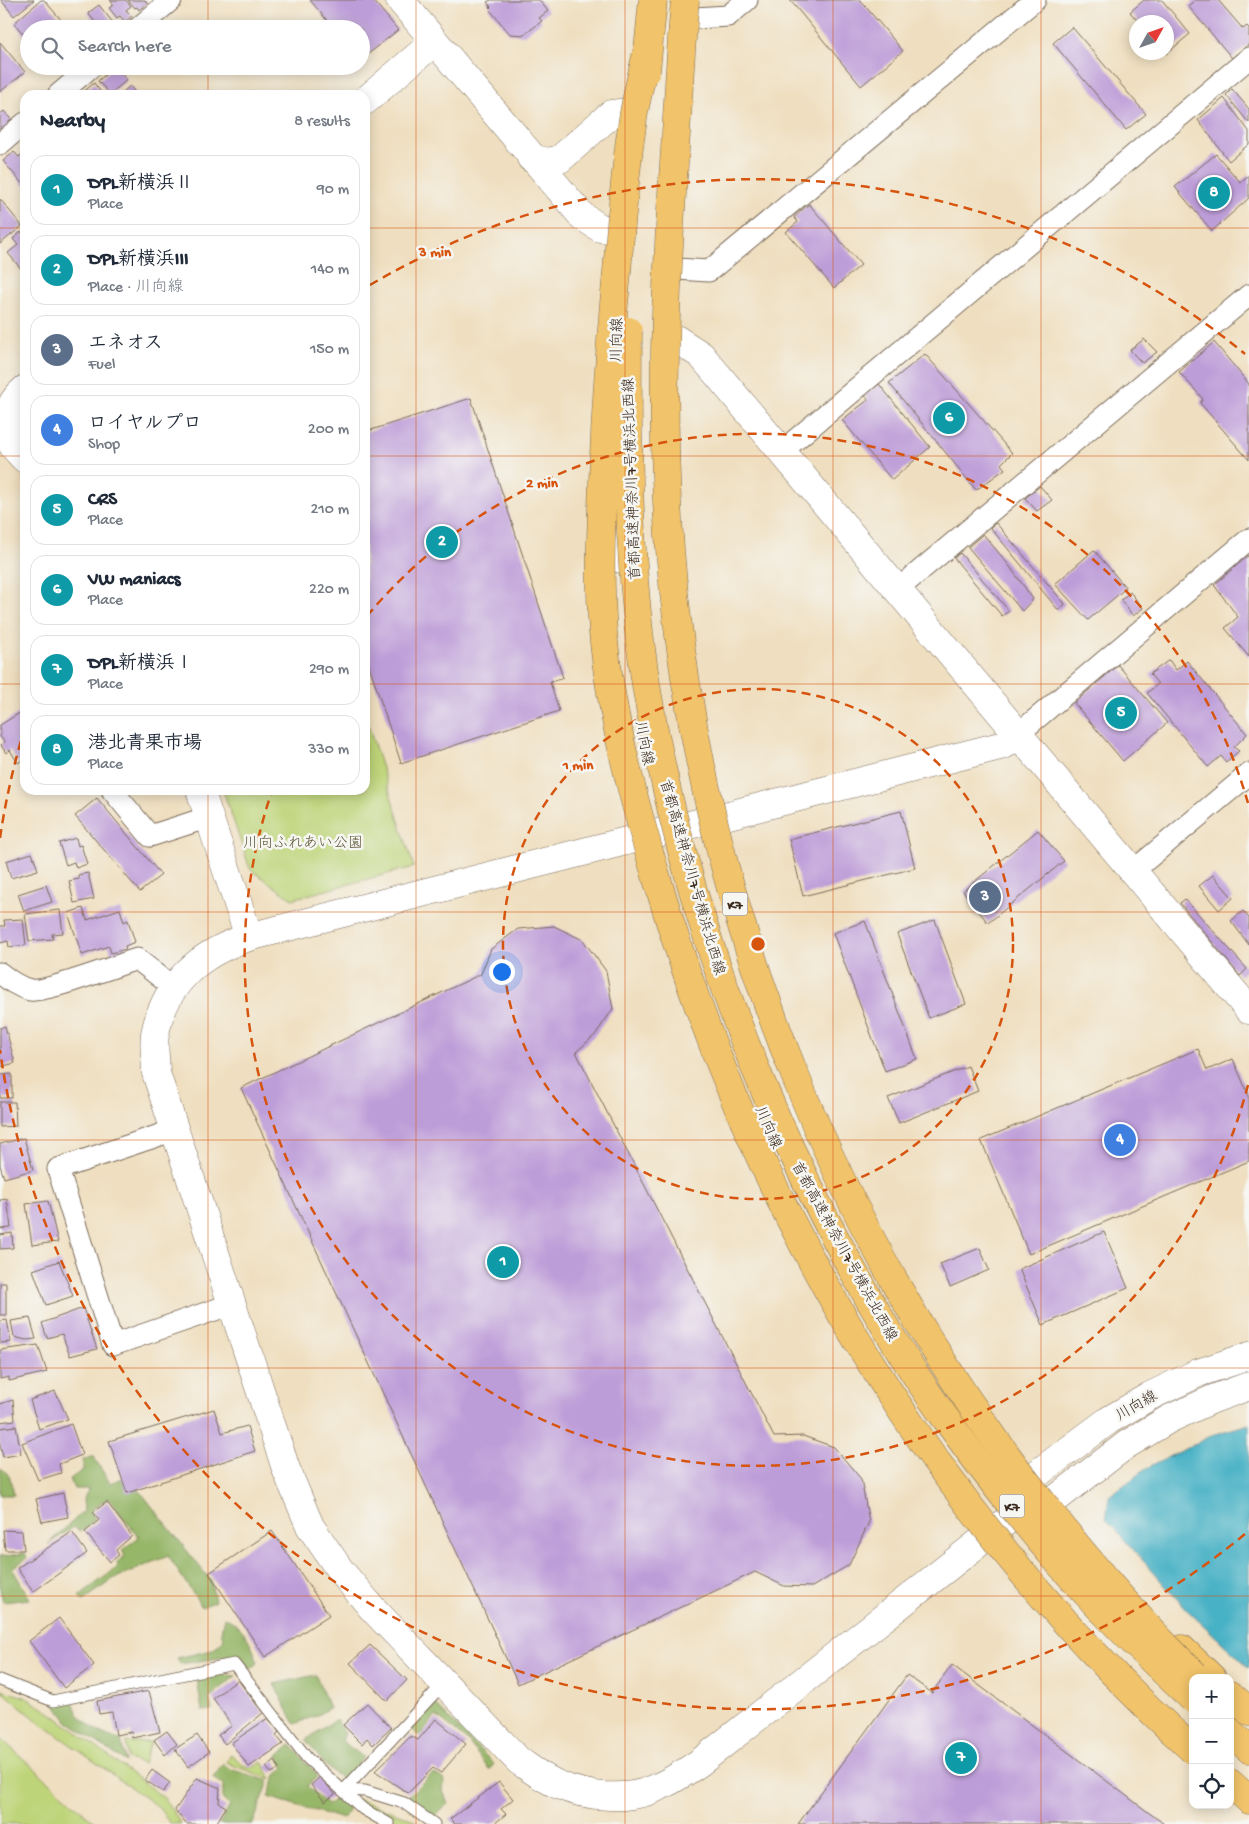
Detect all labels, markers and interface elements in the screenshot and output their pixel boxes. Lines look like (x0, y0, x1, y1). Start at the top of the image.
north arrow (1129, 15, 1174, 60)
search box (20, 20, 370, 75)
icon: search (38, 34, 66, 62)
text: Search here (78, 36, 172, 59)
text: Nearby (40, 110, 105, 135)
text: 8 results (294, 113, 350, 132)
text: DPL新横浜Ⅱ (88, 173, 194, 196)
pin: 8 (1198, 174, 1230, 212)
text: 1 (54, 181, 60, 200)
text: 90 m (317, 181, 349, 200)
text: Place (88, 196, 123, 215)
text: 3 min (418, 244, 452, 262)
text: DPL新横浜III (88, 249, 189, 272)
text: 2 (53, 261, 61, 280)
text: 140 m (311, 261, 349, 280)
text: Place · 川向線 (88, 279, 184, 298)
street label: 川向線 (608, 317, 627, 363)
text: エネオス (88, 333, 163, 356)
text: 3 (53, 341, 61, 360)
text: 150 m (310, 341, 349, 360)
text: Fuel (88, 356, 115, 375)
street label: 首都高速神奈川7号横浜北西線 (619, 377, 646, 581)
pin: 6 (933, 399, 965, 437)
text: ロイヤルプロ (88, 413, 202, 436)
text: 4 (53, 421, 61, 440)
text: 200 m (308, 421, 349, 440)
text: Shop (88, 436, 120, 455)
text: 2 min (526, 475, 559, 493)
text: CRS (88, 489, 117, 512)
text: 5 (53, 501, 61, 520)
text: 210 m (310, 501, 349, 520)
text: Place (88, 512, 123, 531)
pin: 2 (426, 523, 458, 561)
text: VW maniacs (88, 569, 180, 592)
text: 6 (53, 581, 61, 600)
text: 220 m (309, 581, 349, 600)
text: Place (88, 592, 123, 611)
text: DPL新横浜Ⅰ (88, 653, 194, 676)
text: 7 (53, 661, 61, 680)
text: 290 m (309, 661, 349, 680)
text: Place (88, 676, 123, 695)
pin: 5 (1105, 694, 1137, 732)
street label: 川向線 (630, 719, 657, 767)
text: 港北青果市場 (88, 733, 202, 756)
text: 8 (53, 741, 61, 760)
text: 330 m (308, 741, 349, 760)
text: Place (88, 756, 123, 775)
text: 1 min (562, 757, 594, 775)
street label: 首都高速神奈川7号横浜北西線 (654, 777, 729, 978)
park label: 川向ふれあい公園 (243, 834, 363, 853)
pin: 3 (969, 878, 1001, 916)
road number: K7 (722, 892, 748, 916)
centre of rings (749, 935, 767, 953)
your location (489, 959, 515, 985)
street label: 川向線 (750, 1103, 785, 1152)
pin: 4 (1104, 1121, 1136, 1159)
street label: 首都高速神奈川7号横浜北西線 (786, 1158, 901, 1345)
pin: 1 (487, 1243, 519, 1281)
street label: 川向線 (1113, 1387, 1161, 1426)
road number: K7 (1000, 1494, 1024, 1518)
map controls (1189, 1674, 1234, 1809)
button: + (1189, 1674, 1234, 1719)
button: − (1189, 1719, 1234, 1764)
pin: 7 (945, 1739, 977, 1777)
button: locate (1189, 1764, 1234, 1809)

